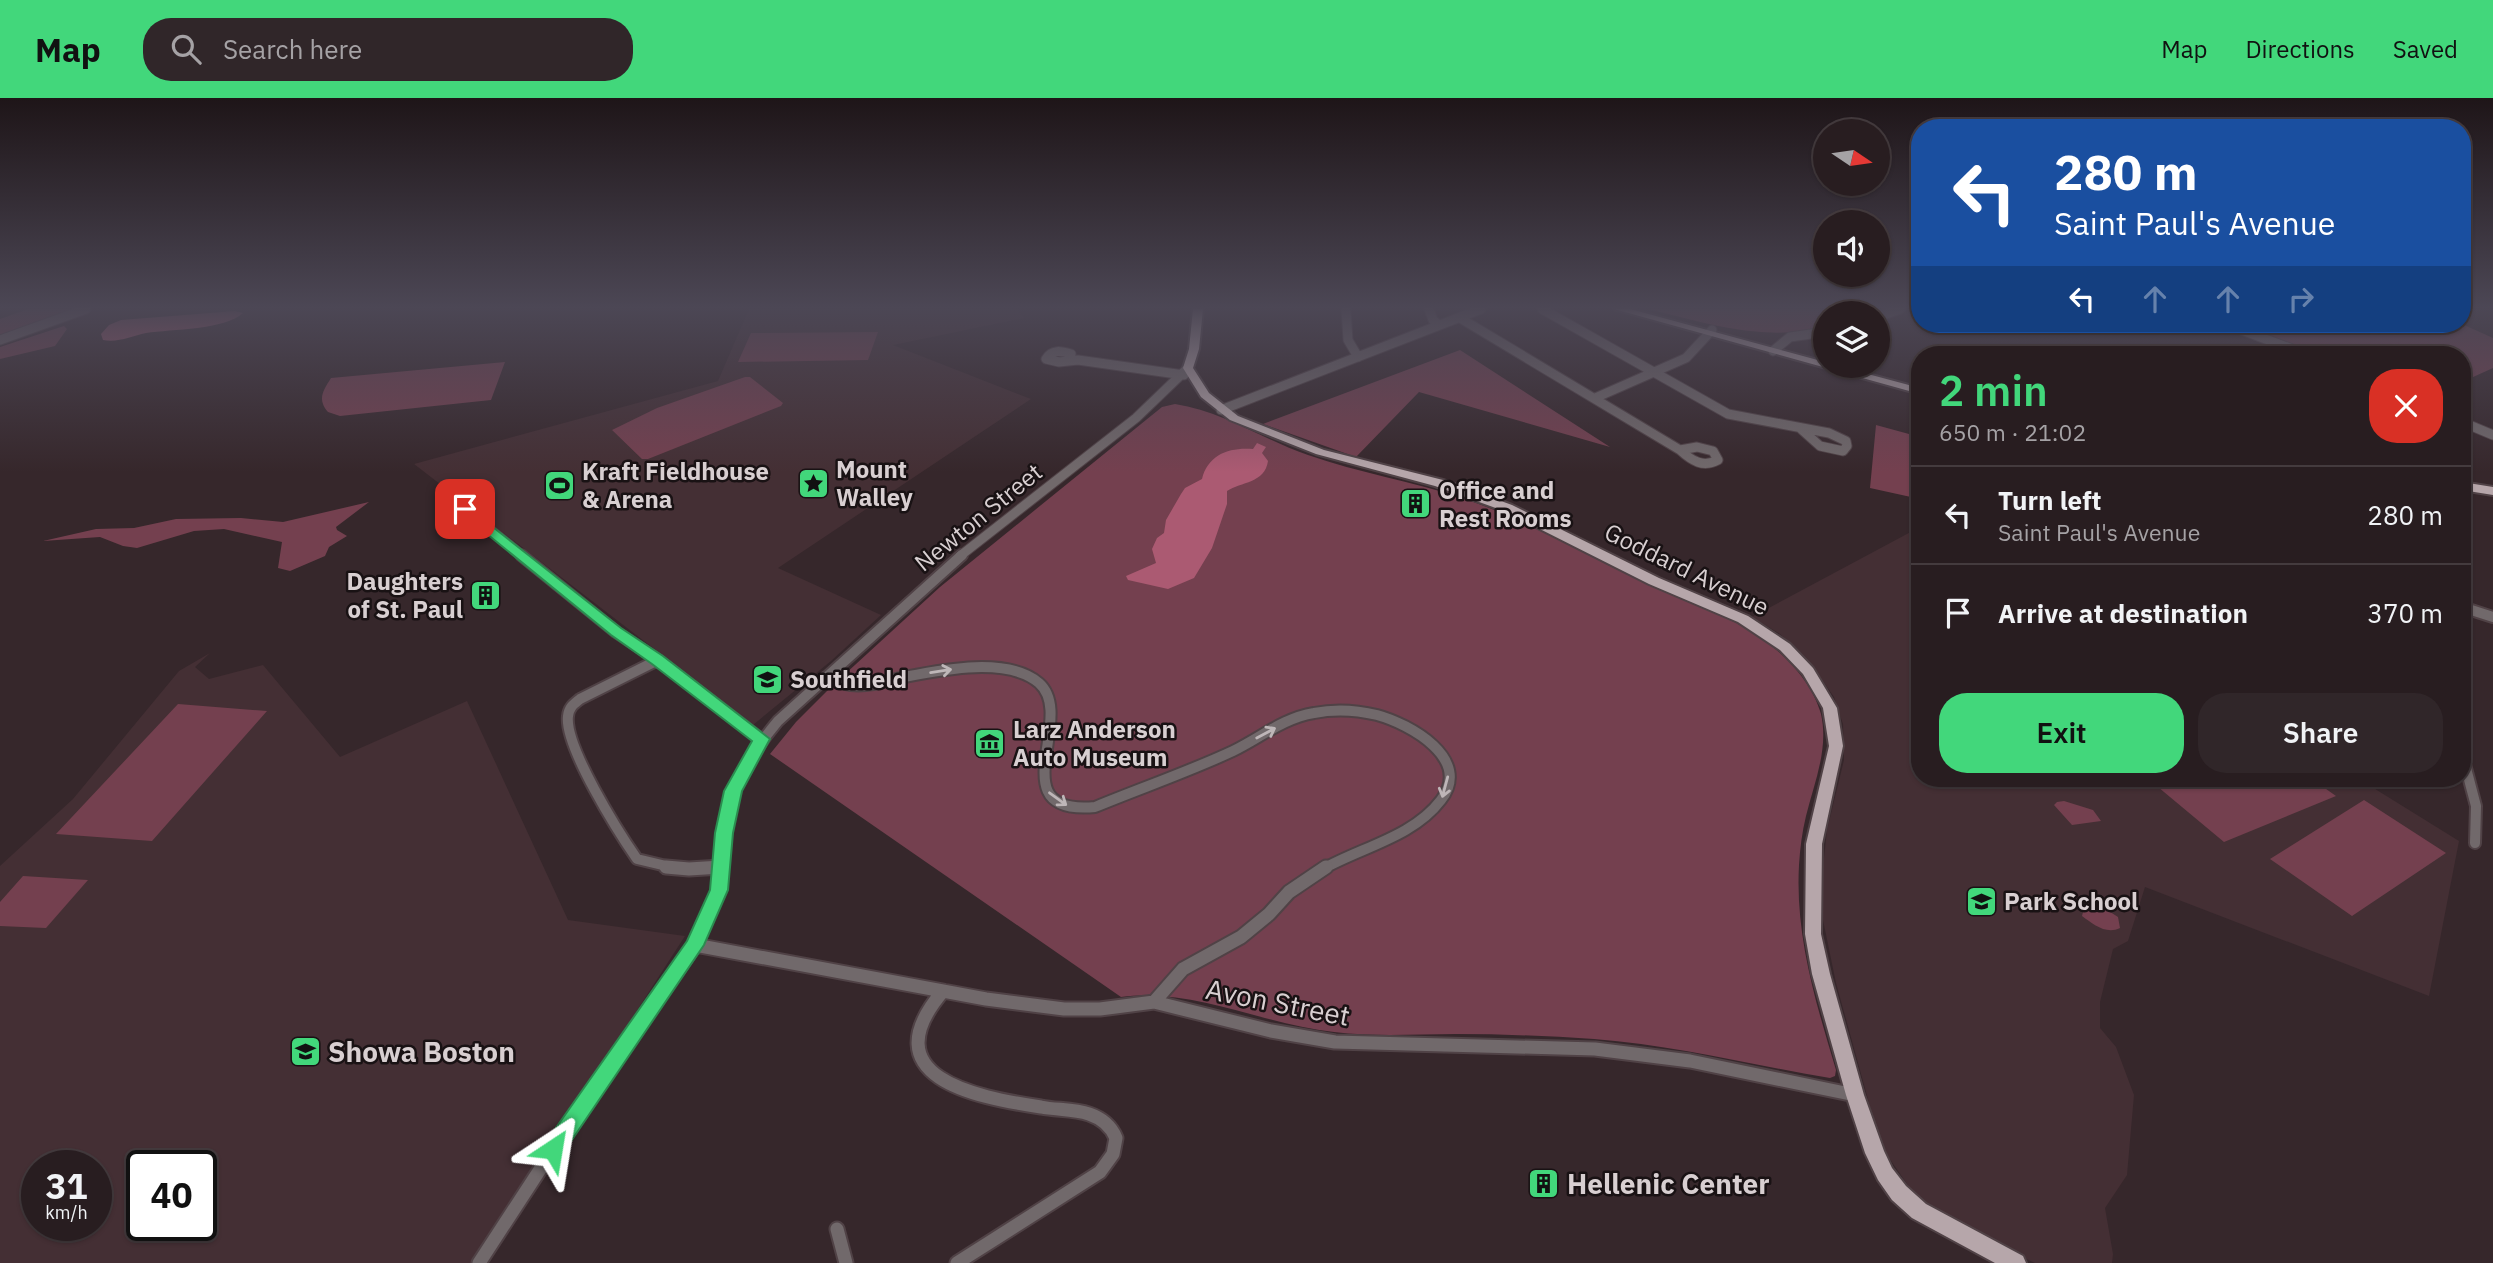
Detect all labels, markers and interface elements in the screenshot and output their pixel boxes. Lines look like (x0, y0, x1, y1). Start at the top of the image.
search box (143, 18, 633, 81)
text: Map (35, 28, 101, 71)
icon: search (167, 30, 205, 68)
text: Search here (223, 32, 362, 66)
text: Map (2161, 33, 2207, 65)
text: Directions (2245, 33, 2355, 65)
text: Saved (2393, 33, 2458, 65)
north arrow (1813, 119, 1890, 196)
map controls (1813, 119, 1890, 378)
text: 280 m (2054, 140, 2198, 203)
icon: left (1939, 147, 2030, 238)
text: Saint Paul's Avenue (2054, 202, 2335, 244)
button: sound (1813, 210, 1890, 287)
icon: left (2063, 280, 2101, 318)
icon: ahead (2136, 280, 2174, 318)
icon: ahead (2209, 280, 2247, 318)
icon: right (2282, 280, 2320, 318)
button: layers (1813, 301, 1890, 378)
text: 2 min (1939, 363, 2048, 418)
button: close (2369, 369, 2443, 443)
text: 650 m · 21:02 (1939, 417, 2086, 447)
place label: Mount Walley (836, 453, 913, 513)
place label: Kraft Fieldhouse & Arena (582, 455, 769, 515)
street label: Newton Street (908, 456, 1048, 578)
place icon: Mount Walley (796, 466, 830, 500)
sports icon: Kraft Fieldhouse & Arena (542, 468, 576, 502)
place label: Office and Rest Rooms (1439, 474, 1572, 534)
pin (435, 479, 495, 539)
text: Turn left (1998, 483, 2101, 517)
building icon: Office and Rest Rooms (1399, 487, 1433, 521)
icon: arrive (446, 490, 484, 528)
icon: left (1939, 496, 1977, 534)
text: 280 m (2367, 498, 2443, 532)
street label: Goddard Avenue (1599, 515, 1775, 623)
text: Saint Paul's Avenue (1998, 517, 2200, 547)
place label: Daughters of St. Paul (346, 565, 463, 625)
building icon: Daughters of St. Paul (469, 578, 503, 612)
icon: arrive (1939, 594, 1977, 632)
text: Arrive at destination (1998, 596, 2248, 630)
text: 370 m (2367, 596, 2443, 630)
school or university icon: Southfield (750, 662, 784, 696)
place label: Southfield (790, 663, 907, 695)
one-way arrow (929, 664, 952, 677)
button: Exit (1939, 693, 2184, 773)
button: Share (2198, 693, 2443, 773)
place label: Larz Anderson Auto Museum (1013, 713, 1176, 773)
one-way arrow (1256, 725, 1276, 739)
museum icon: Larz Anderson Auto Museum (973, 726, 1007, 760)
one-way arrow (1438, 775, 1451, 797)
one-way arrow (1048, 791, 1067, 806)
school or university icon: Park School (1964, 884, 1998, 918)
place label: Park School (2004, 885, 2138, 917)
street label: Avon Street (1203, 970, 1353, 1034)
place label: Showa Boston (328, 1033, 515, 1070)
school or university icon: Showa Boston (288, 1034, 322, 1068)
position arrow (516, 1112, 590, 1186)
speed limit sign: 40 (126, 1150, 217, 1241)
text: 31 (45, 1163, 88, 1209)
place label: Hellenic Center (1567, 1165, 1770, 1202)
building icon: Hellenic Center (1527, 1166, 1561, 1200)
text: km/h (45, 1201, 88, 1224)

